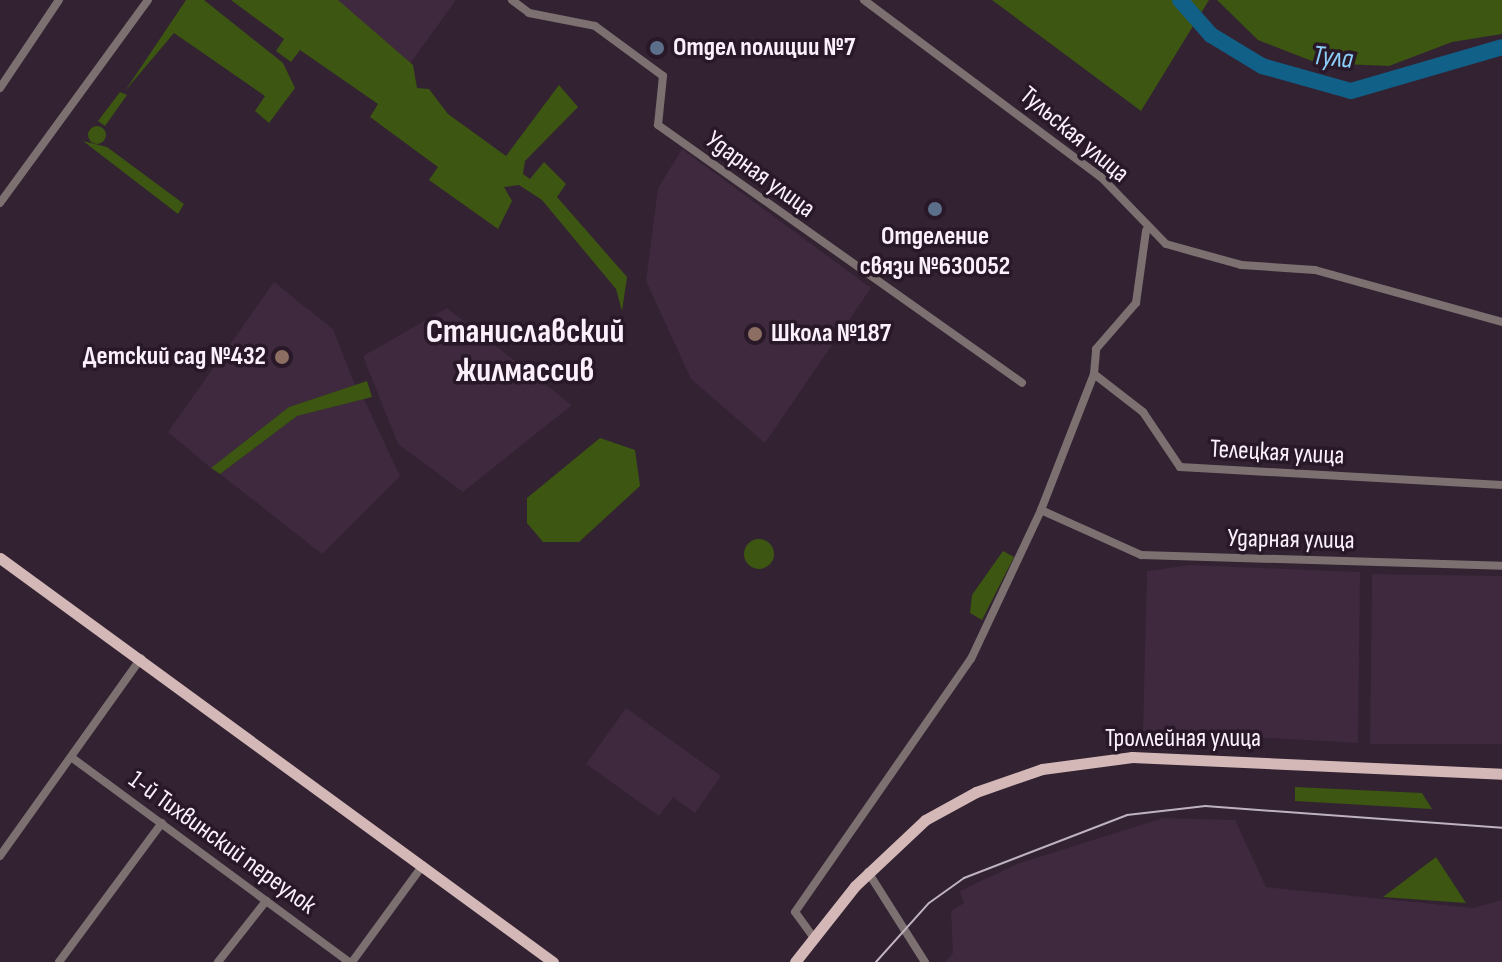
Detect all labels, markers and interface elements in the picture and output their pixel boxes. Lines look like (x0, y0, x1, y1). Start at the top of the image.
place label: Отдел полиции №7 (673, 32, 855, 64)
marker: Отдел полиции №7 (648, 39, 666, 57)
water label: Тула (1311, 39, 1355, 77)
street label: Тульская улица (1013, 80, 1135, 190)
street label: Ударная улица (699, 125, 821, 225)
marker: Отделение связи №630052 (926, 200, 944, 218)
place label: Отделение связи №630052 (860, 221, 1010, 282)
district label: Станиславский жилмассив (426, 311, 624, 390)
place label: Школа №187 (771, 318, 891, 350)
marker: Школа №187 (746, 325, 764, 343)
place label: Детский сад №432 (83, 341, 266, 373)
marker: Детский сад №432 (273, 348, 291, 366)
street label: Телецкая улица (1209, 434, 1345, 472)
street label: Ударная улица (1227, 523, 1355, 557)
street label: Троллейная улица (1105, 723, 1261, 755)
street label: 1-й Тихвинский переулок (122, 765, 322, 921)

